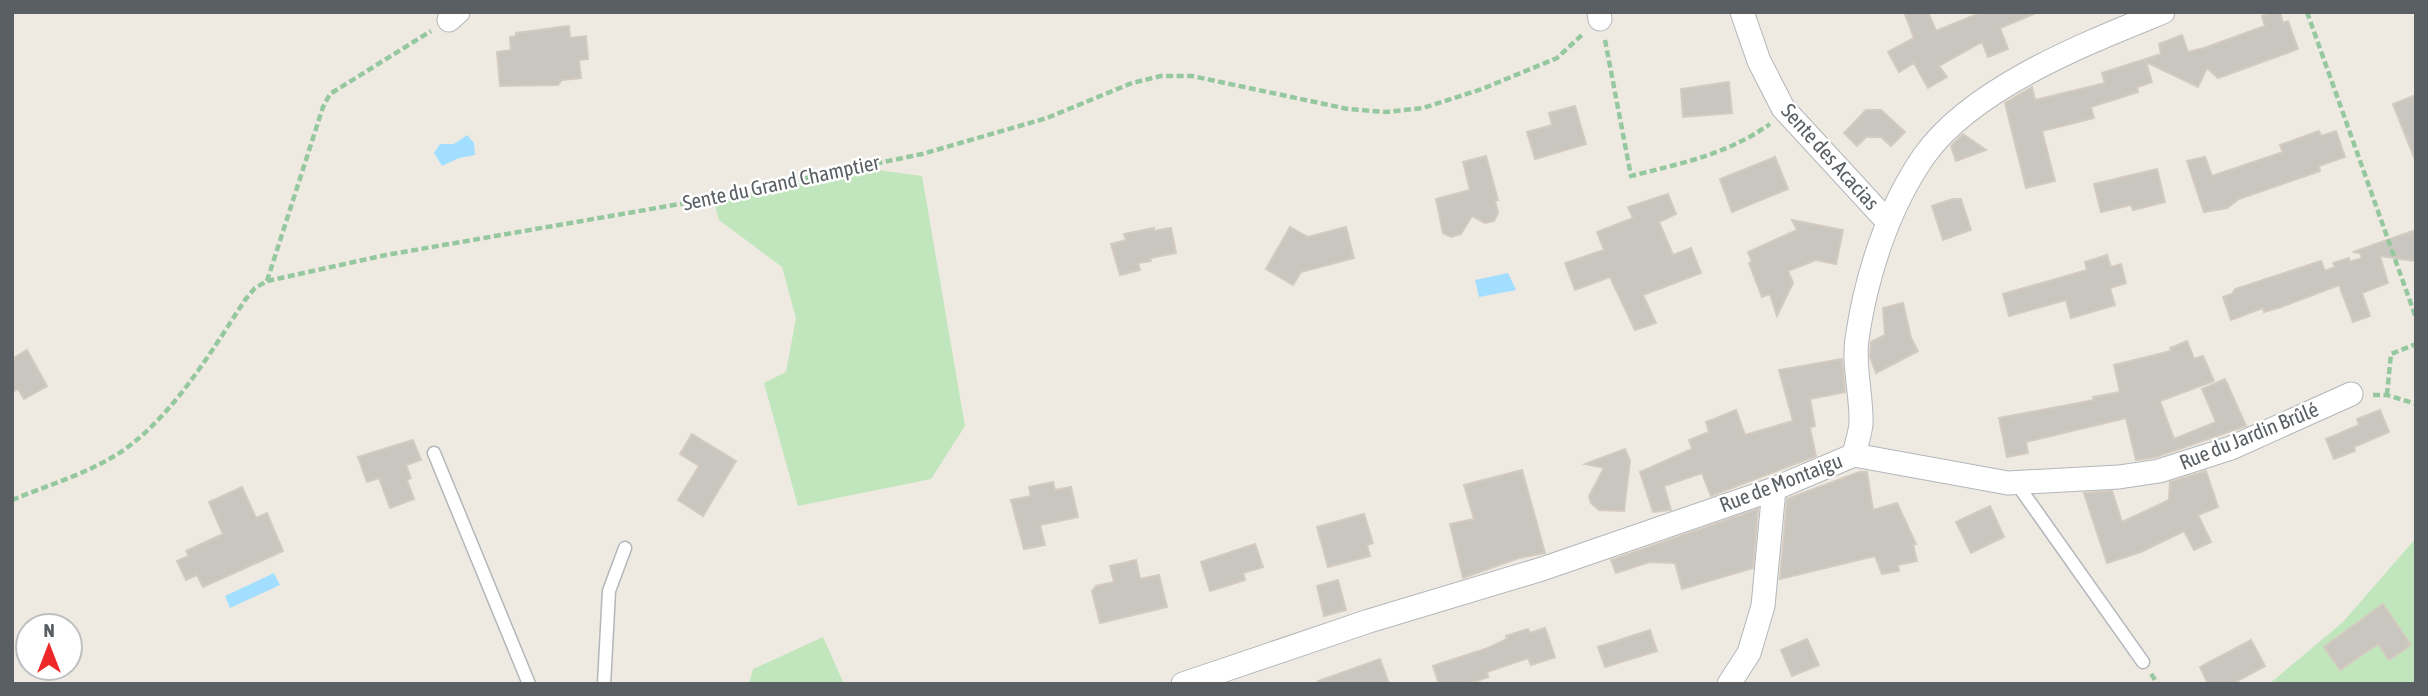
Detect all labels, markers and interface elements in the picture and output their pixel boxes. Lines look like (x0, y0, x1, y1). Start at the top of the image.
street label: Sente des Acacias (1777, 98, 1885, 214)
street label: Sente du Grand Champtier (680, 149, 882, 215)
street label: Rue du Jardin Brûlé (2176, 396, 2322, 474)
street label: Rue de Montaigu (1716, 448, 1845, 516)
north arrow (14, 612, 84, 682)
text: N (43, 619, 55, 641)

